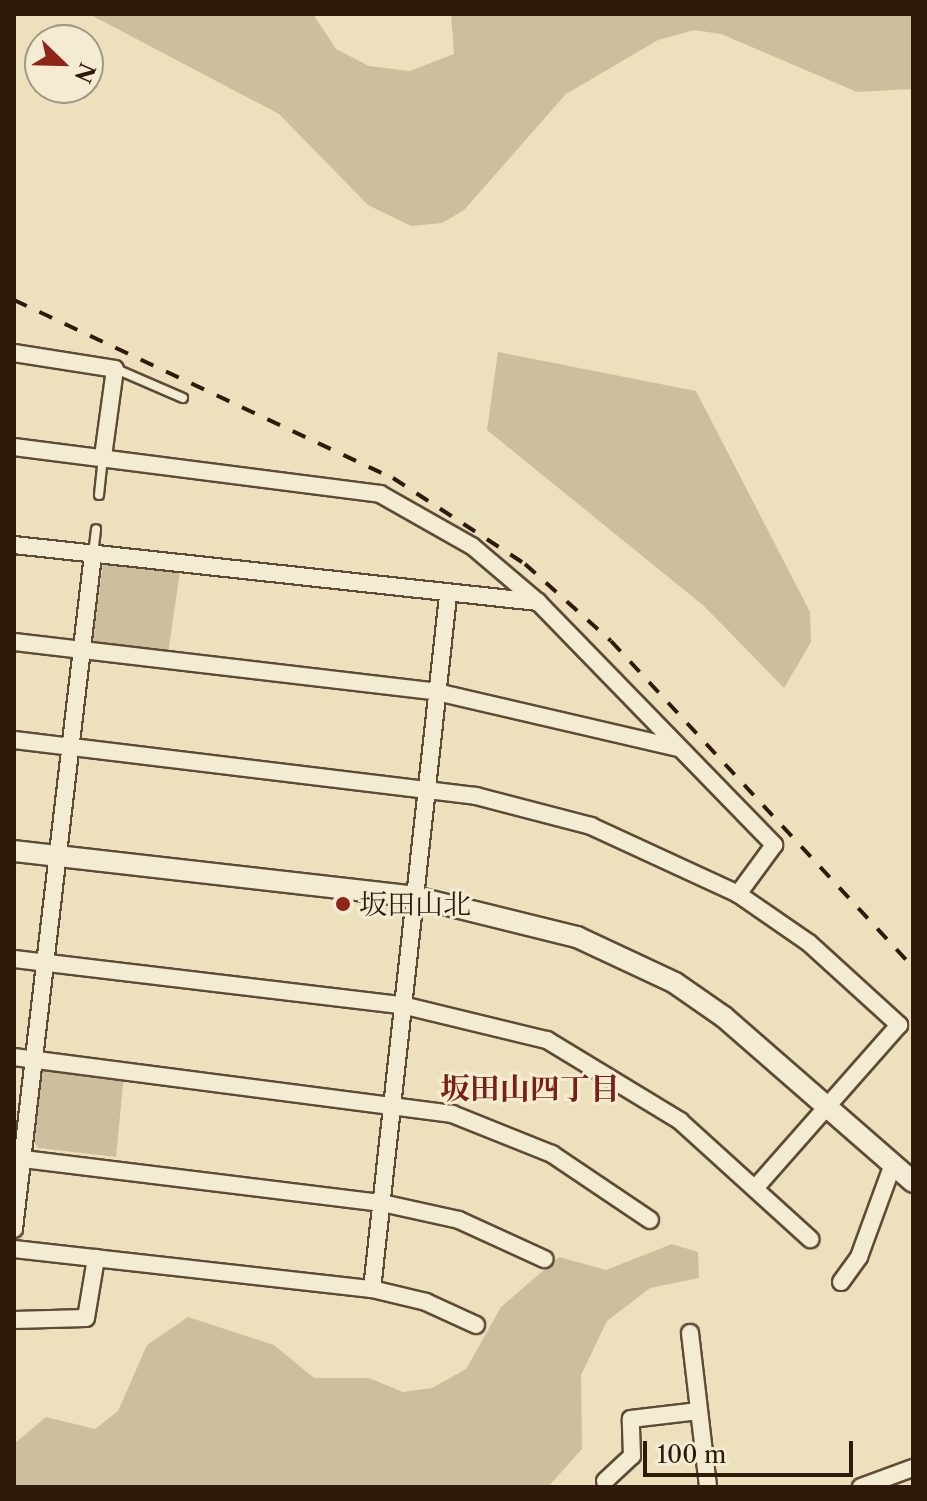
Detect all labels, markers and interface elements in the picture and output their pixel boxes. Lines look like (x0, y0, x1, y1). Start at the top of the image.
north arrow (24, 24, 104, 104)
text: N (69, 59, 101, 87)
place label: 坂田山北 (359, 887, 471, 921)
marker: 坂田山北 (334, 895, 352, 913)
district label: 坂田山四丁目 (440, 1071, 620, 1107)
scale bar (647, 1425, 857, 1475)
text: 100 m (657, 1440, 726, 1469)

